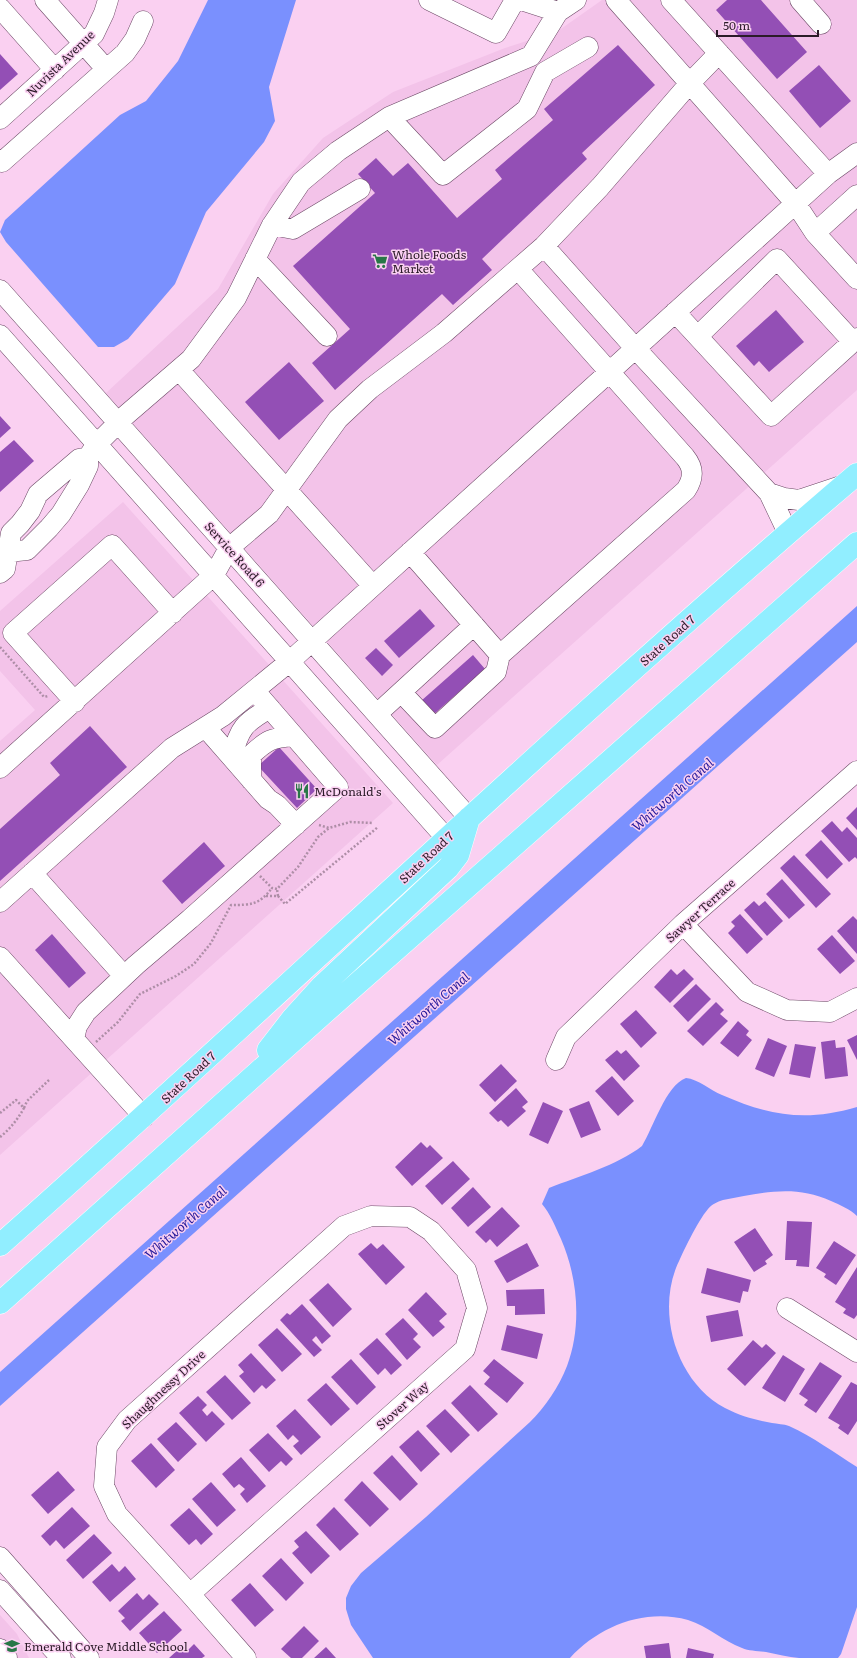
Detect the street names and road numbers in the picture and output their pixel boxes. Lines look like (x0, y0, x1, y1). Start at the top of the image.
street label: Nuvista Avenue (22, 26, 98, 100)
street label: Service Road 6 (201, 517, 270, 591)
street label: State Road 7 (635, 610, 699, 670)
street label: State Road 7 (395, 827, 457, 887)
street label: Sawyer Terrace (661, 874, 739, 946)
street label: State Road 7 (157, 1047, 219, 1107)
street label: Shaughnessy Drive (117, 1345, 209, 1433)
street label: Stover Way (372, 1376, 432, 1434)

